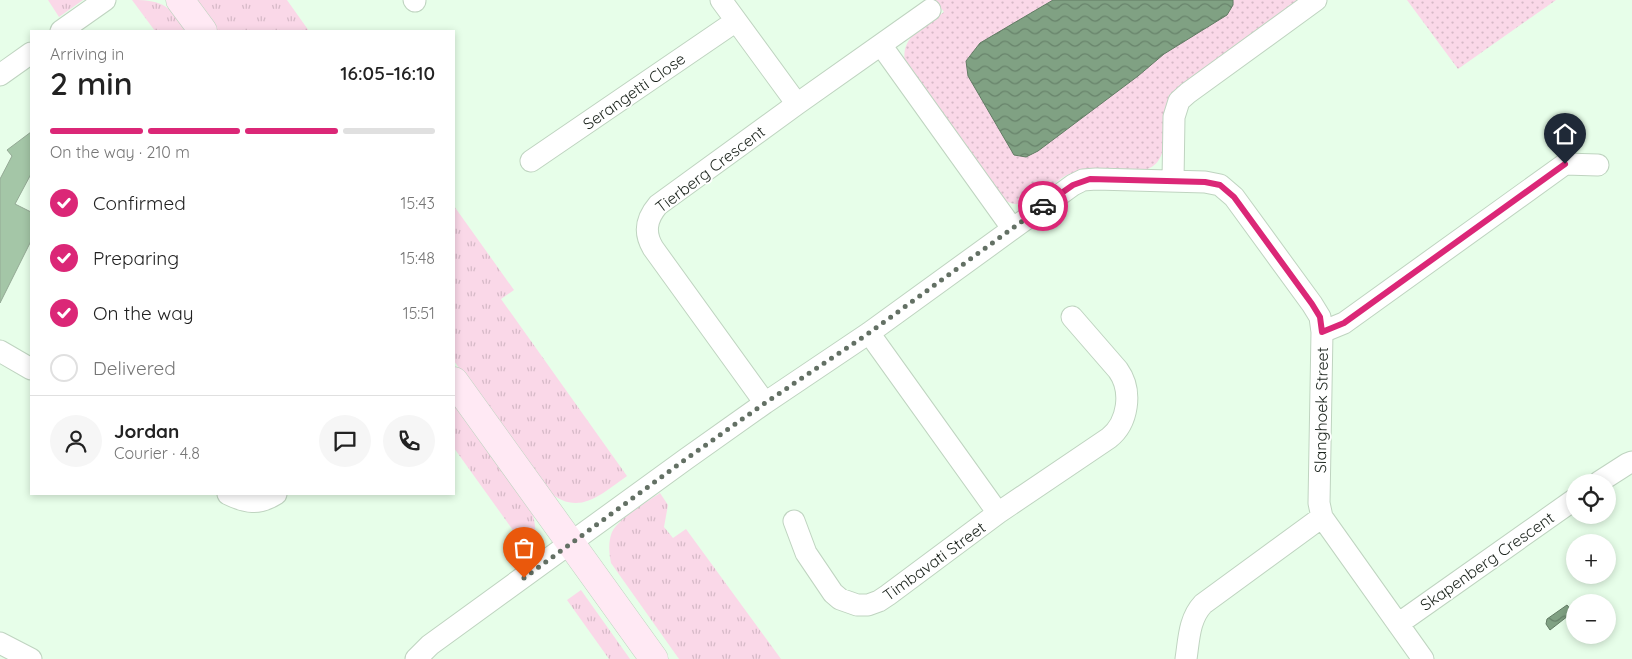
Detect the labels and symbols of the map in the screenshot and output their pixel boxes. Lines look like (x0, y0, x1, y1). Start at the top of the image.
street label: Serangetti Close (579, 48, 689, 134)
pin (1544, 113, 1586, 164)
street label: Tierberg Crescent (651, 121, 769, 217)
courier (1018, 181, 1068, 231)
street label: Slanghoek Street (1310, 347, 1332, 473)
street label: Skapenberg Crescent (1416, 507, 1558, 615)
street label: Timbavati Street (879, 517, 989, 605)
pin (503, 527, 545, 578)

